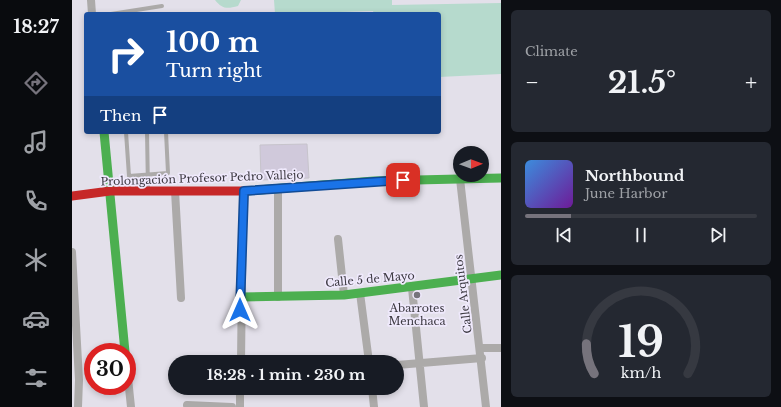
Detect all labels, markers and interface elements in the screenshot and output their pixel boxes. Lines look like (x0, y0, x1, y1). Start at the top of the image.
text: 18:27 (13, 16, 59, 38)
text: 100 m (166, 25, 259, 60)
icon: right (100, 28, 152, 80)
text: Climate (525, 43, 578, 60)
text: Turn right (166, 60, 262, 82)
text: 21.5° (608, 64, 676, 101)
icon: directions (22, 69, 50, 97)
text: − (525, 69, 539, 96)
text: + (745, 69, 757, 96)
icon: arrive (149, 104, 171, 126)
text: Then (100, 106, 141, 125)
icon: music (22, 128, 50, 156)
north arrow (453, 146, 489, 182)
map controls (453, 146, 489, 182)
pin (386, 163, 420, 197)
text: Northbound (585, 166, 684, 185)
street label: Prolongación Profesor Pedro Vallejo (100, 167, 304, 189)
icon: arrive (392, 169, 414, 191)
text: June Harbor (585, 185, 667, 202)
icon: phone (22, 187, 50, 215)
icon: previous (553, 224, 575, 246)
icon: pause (630, 224, 652, 246)
icon: next (707, 224, 729, 246)
icon: climate (22, 246, 50, 274)
street label: Calle Arquitos (451, 254, 475, 334)
street label: Calle 5 de Mayo (325, 268, 415, 290)
position arrow (219, 289, 261, 331)
marker: Abarrotes Menchaca (412, 290, 422, 300)
place label: Abarrotes Menchaca (388, 301, 446, 328)
icon: car (22, 305, 50, 333)
text: 19 (618, 317, 664, 368)
speed limit sign: 30 (84, 343, 136, 395)
text: km/h (621, 363, 661, 381)
icon: filters (22, 364, 50, 392)
text: 18:28 · 1 min · 230 m (207, 365, 365, 384)

